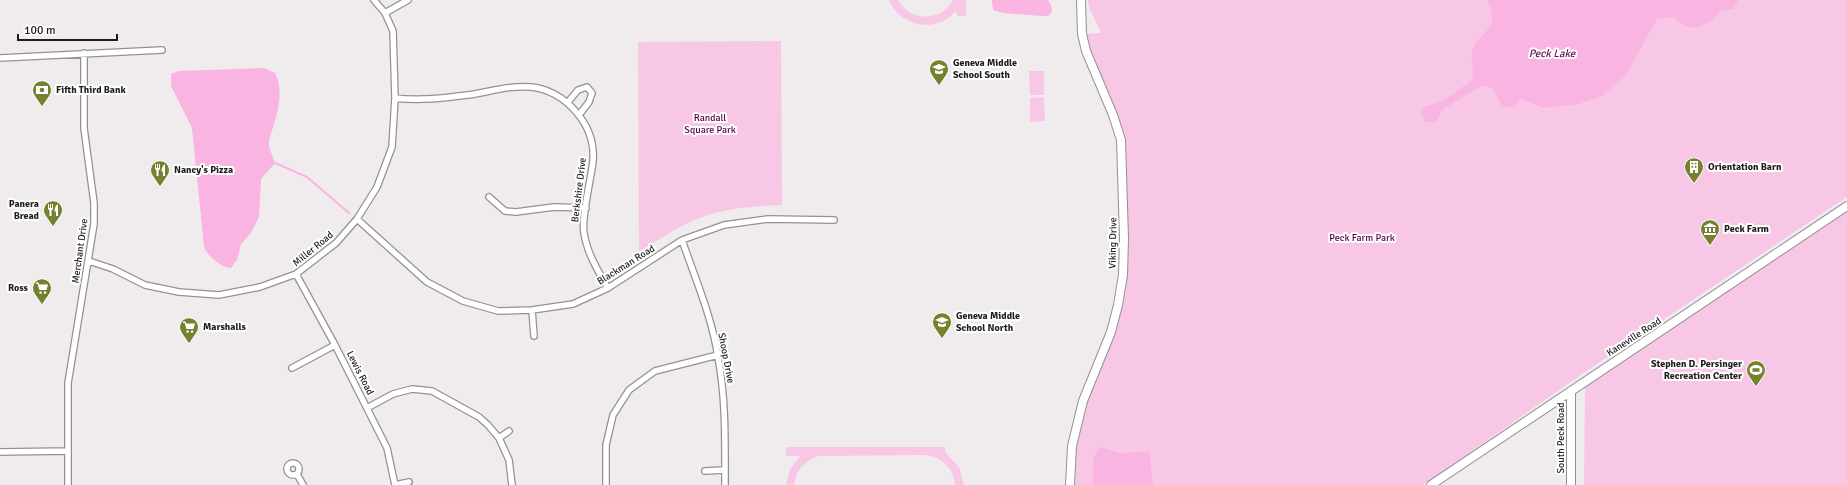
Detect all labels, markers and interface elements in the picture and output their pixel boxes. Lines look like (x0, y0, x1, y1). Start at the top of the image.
scale bar (18, 16, 117, 42)
text: 100 m (24, 23, 56, 38)
water label: Peck Lake (1529, 47, 1576, 60)
place label: Geneva Middle School South (953, 57, 1017, 81)
school or university icon: Geneva Middle School South (928, 58, 950, 86)
bank icon: Fifth Third Bank (31, 79, 53, 107)
place label: Fifth Third Bank (56, 84, 126, 96)
park label: Randall Square Park (684, 112, 736, 136)
building icon: Orientation Barn (1683, 156, 1705, 184)
street label: Berkshire Drive (569, 157, 589, 223)
restaurant icon: Nancy's Pizza (149, 159, 171, 187)
place label: Orientation Barn (1708, 161, 1782, 173)
place label: Nancy's Pizza (174, 164, 233, 176)
place label: Panera Bread (9, 198, 40, 222)
restaurant icon: Panera Bread (42, 199, 64, 227)
street label: Viking Drive (1107, 217, 1119, 269)
street label: Merchant Drive (70, 218, 90, 284)
museum icon: Peck Farm (1699, 218, 1721, 246)
place label: Peck Farm (1724, 223, 1769, 235)
street label: Miller Road (290, 229, 336, 269)
park label: Peck Farm Park (1329, 232, 1395, 244)
street label: Blackman Road (595, 242, 657, 288)
supermarket icon: Ross (31, 277, 53, 305)
place label: Ross (8, 282, 29, 294)
place label: Geneva Middle School North (956, 310, 1020, 334)
school or university icon: Geneva Middle School North (931, 311, 953, 339)
street label: Kaneville Road (1604, 315, 1664, 359)
supermarket icon: Marshalls (178, 316, 200, 344)
place label: Marshalls (203, 321, 247, 333)
street label: Shoop Drive (715, 332, 737, 384)
street label: Lewis Road (344, 349, 376, 397)
place label: Stephen D. Persinger Recreation Center (1651, 358, 1742, 382)
sports icon: Stephen D. Persinger Recreation Center (1745, 359, 1767, 387)
street label: South Peck Road (1555, 402, 1567, 474)

